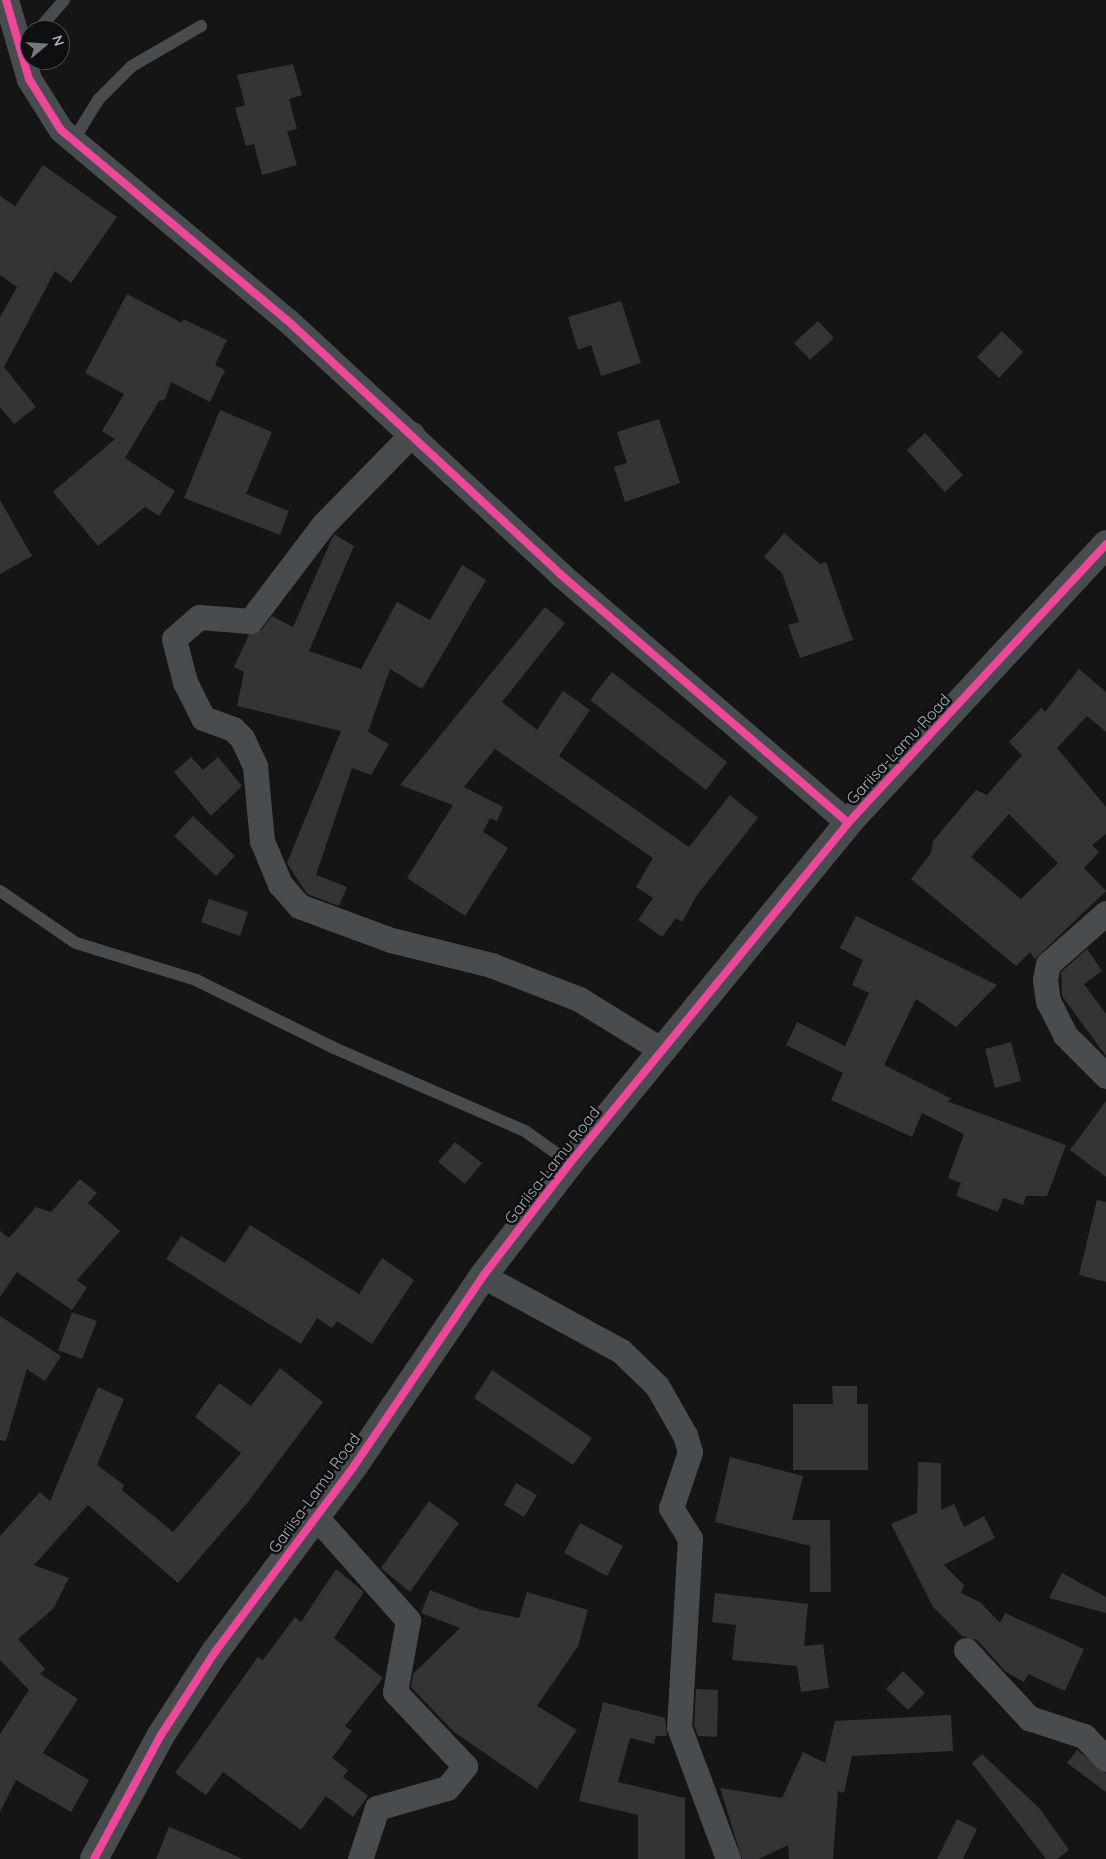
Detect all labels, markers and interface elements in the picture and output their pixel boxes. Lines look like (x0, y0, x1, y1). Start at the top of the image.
north arrow (20, 20, 70, 70)
text: N (48, 33, 68, 48)
street label: Gariisa-Lamu Road (842, 690, 954, 808)
street label: Gariisa-Lamu Road (500, 1103, 604, 1227)
street label: Gariisa-Lamu Road (264, 1429, 364, 1557)

